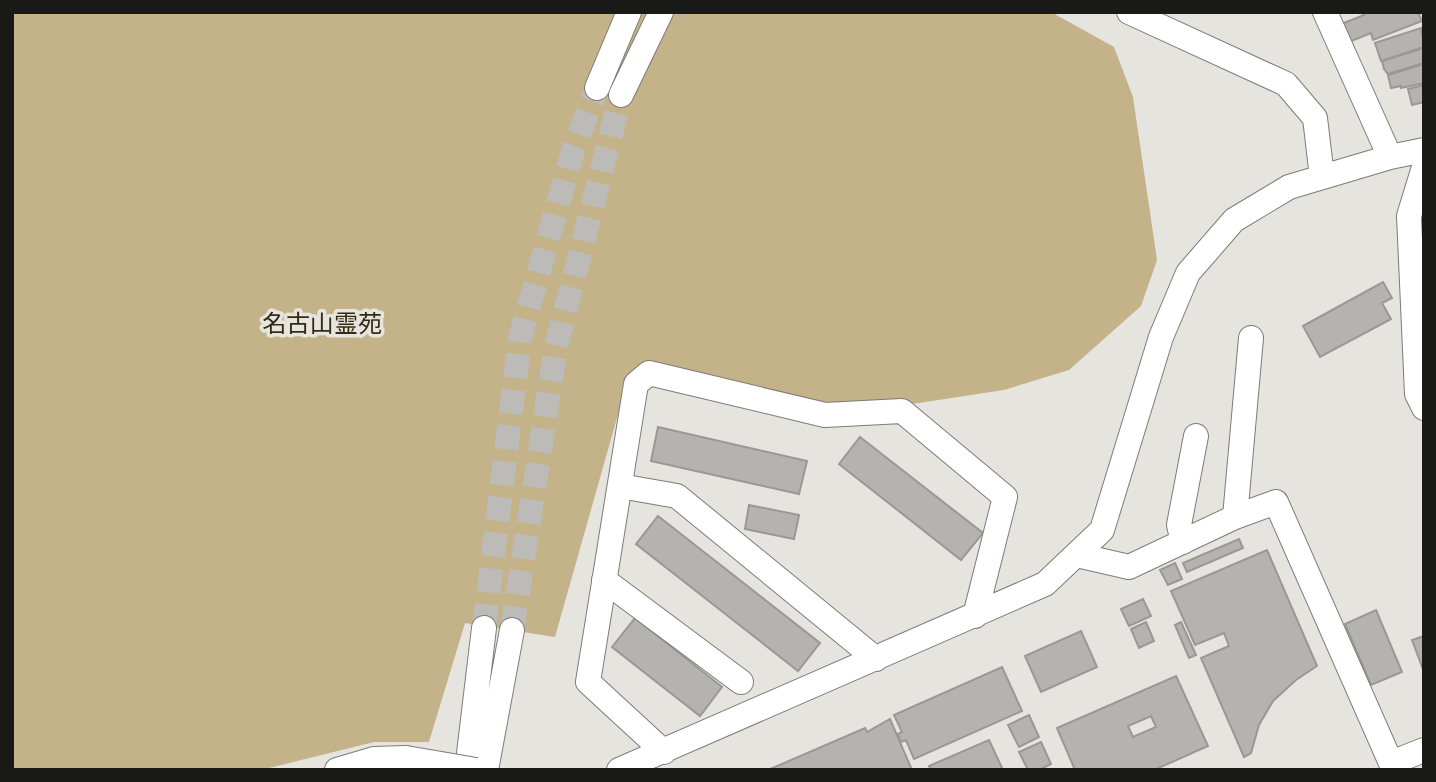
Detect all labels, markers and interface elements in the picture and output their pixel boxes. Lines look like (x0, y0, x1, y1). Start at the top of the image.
park label: 名古山霊苑 (262, 309, 382, 338)

